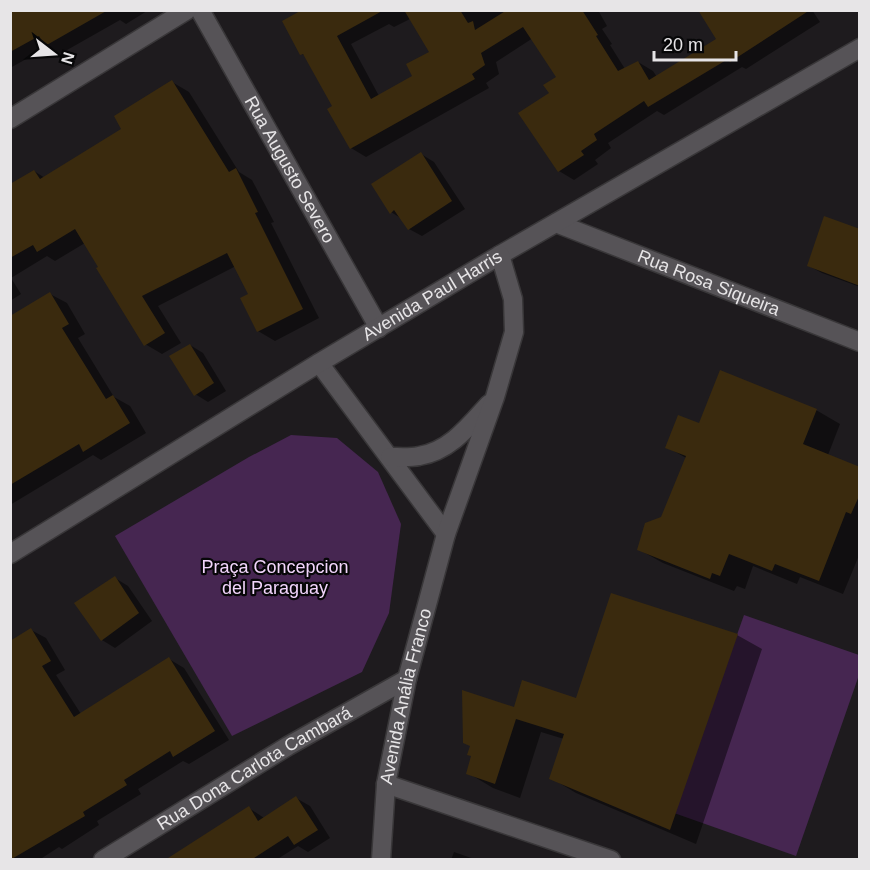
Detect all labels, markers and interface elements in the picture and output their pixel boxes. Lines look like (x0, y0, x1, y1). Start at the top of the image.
north arrow (24, 24, 84, 84)
scale bar (654, 24, 736, 62)
text: 20 m (663, 35, 703, 55)
text: N (58, 50, 78, 66)
street label: Rua Augusto Severo (241, 93, 339, 246)
street label: Avenida Paul Harris (359, 246, 505, 345)
street label: Rua Rosa Siqueira (635, 246, 784, 320)
park label: Praça Concepcion del Paraguay (201, 557, 349, 598)
street label: Avenida Anália Franco (376, 606, 436, 786)
street label: Rua Dona Carlota Cambará (153, 702, 356, 834)

